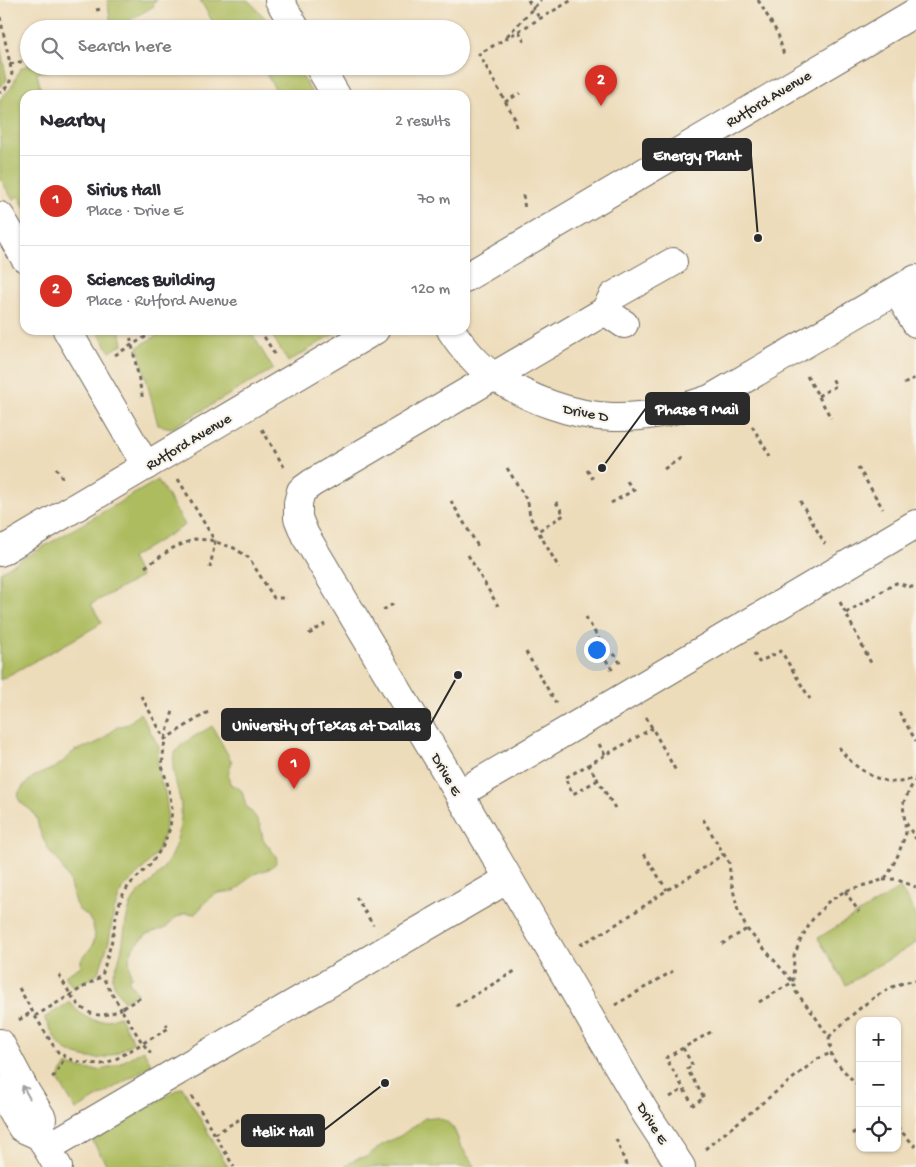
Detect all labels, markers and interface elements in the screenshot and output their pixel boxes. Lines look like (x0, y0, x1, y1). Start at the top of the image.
search box (20, 20, 470, 75)
icon: search (38, 34, 66, 62)
text: Search here (78, 36, 172, 59)
pin: 2 (585, 65, 617, 106)
street label: Rutford Avenue (723, 67, 815, 132)
text: Nearby (40, 110, 105, 135)
text: 2 results (395, 113, 450, 132)
callout: Energy Plant (643, 139, 751, 170)
text: Energy Plant (653, 148, 742, 167)
text: Sirius Hall (87, 180, 161, 203)
text: 1 (53, 191, 59, 210)
text: 70 m (417, 191, 450, 210)
text: Place · Drive E (87, 203, 183, 222)
text: Sciences Building (87, 270, 215, 293)
text: 2 (52, 281, 60, 300)
text: 120 m (411, 281, 450, 300)
text: Place · Rutford Avenue (87, 293, 237, 312)
callout: Phase 9 Mail (646, 393, 749, 424)
street label: Drive D (560, 401, 610, 427)
text: Phase 9 Mail (654, 402, 739, 421)
street label: Rutford Avenue (143, 410, 235, 475)
your location (584, 637, 610, 663)
callout: University of Texas at Dallas (222, 709, 430, 740)
text: University of Texas at Dallas (232, 717, 421, 737)
pin: 1 (278, 748, 310, 789)
street label: Drive E (426, 750, 465, 800)
map controls (856, 1017, 901, 1152)
button: + (856, 1017, 901, 1062)
button: − (856, 1062, 901, 1107)
one-way arrow (21, 1085, 31, 1100)
street label: Drive E (631, 1099, 671, 1149)
button: locate (856, 1107, 901, 1152)
callout: Helix Hall (242, 1115, 324, 1146)
text: Helix Hall (252, 1124, 314, 1143)

